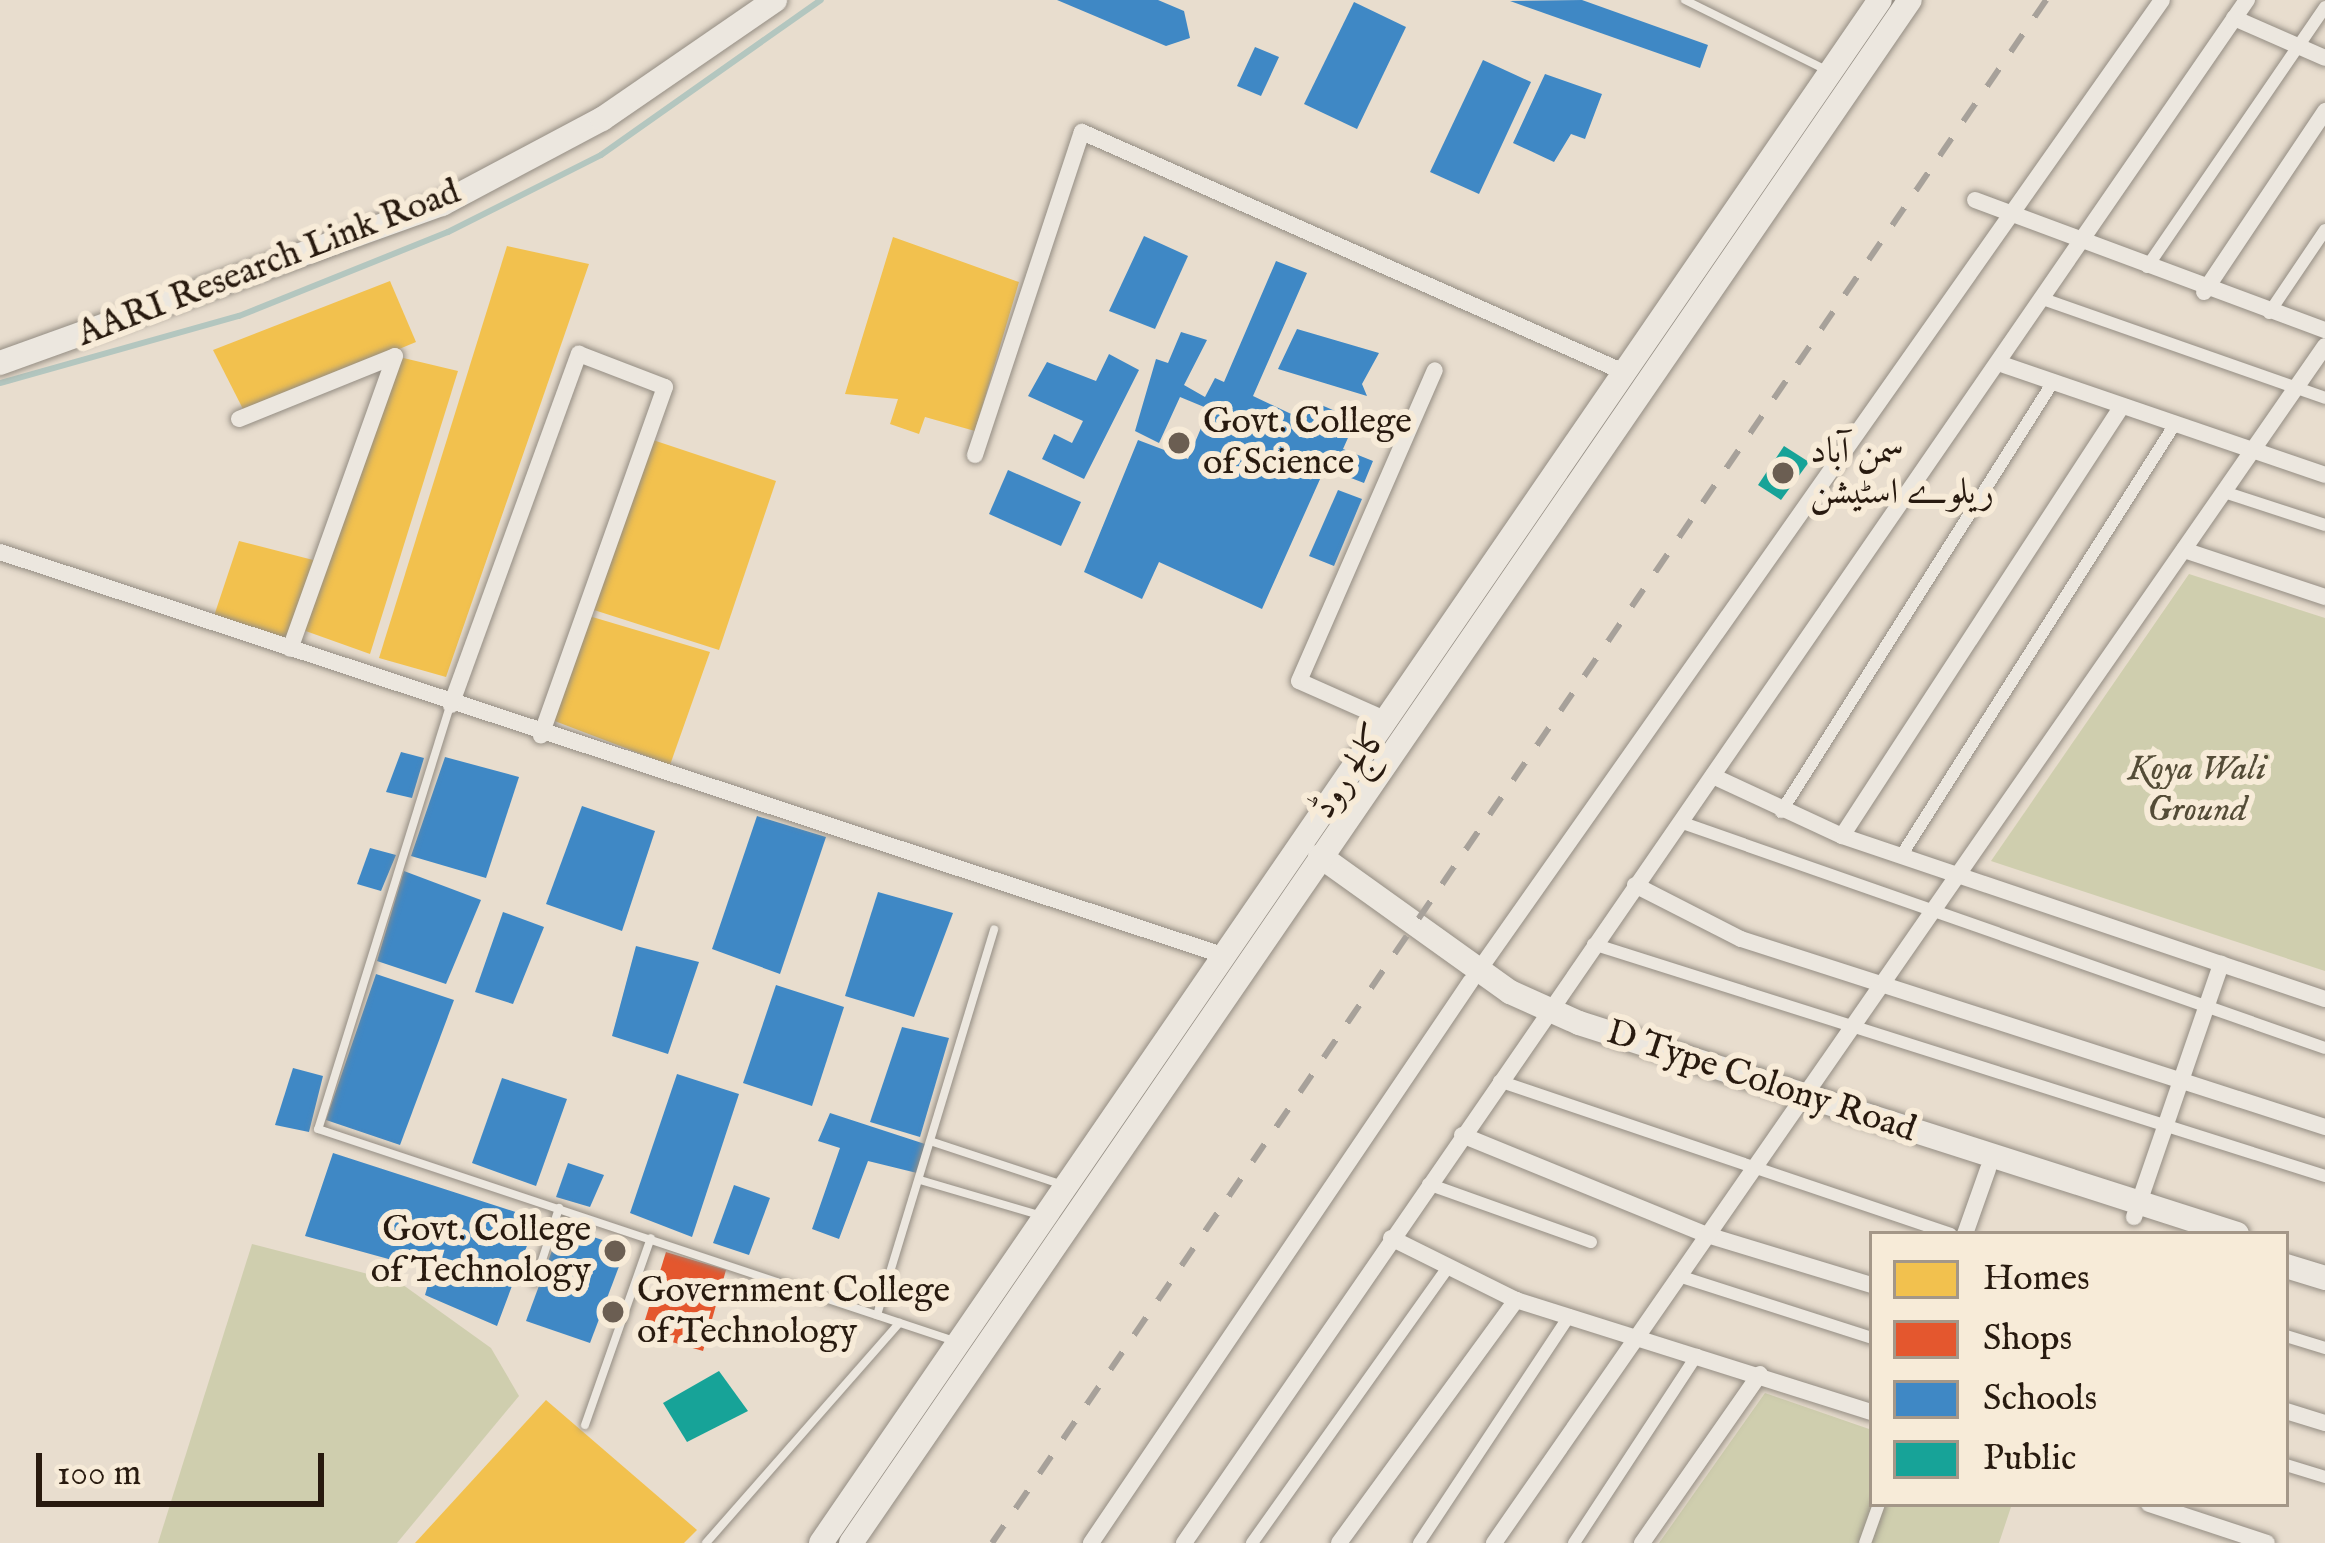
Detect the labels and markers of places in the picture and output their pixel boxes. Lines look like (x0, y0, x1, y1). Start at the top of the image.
place label: Govt. College of Science (1203, 400, 1412, 485)
marker: Govt. College of Science (1166, 430, 1192, 456)
place label: سمن آباد ریلوے اسٹیشن (1810, 430, 1994, 515)
marker: سمن آباد ریلوے اسٹیشن (1767, 457, 1799, 489)
place label: Govt. College of Technology (371, 1208, 591, 1293)
marker: Govt. College of Technology (602, 1238, 628, 1264)
place label: Government College of Technology (637, 1269, 950, 1354)
marker: Government College of Technology (600, 1299, 626, 1325)

